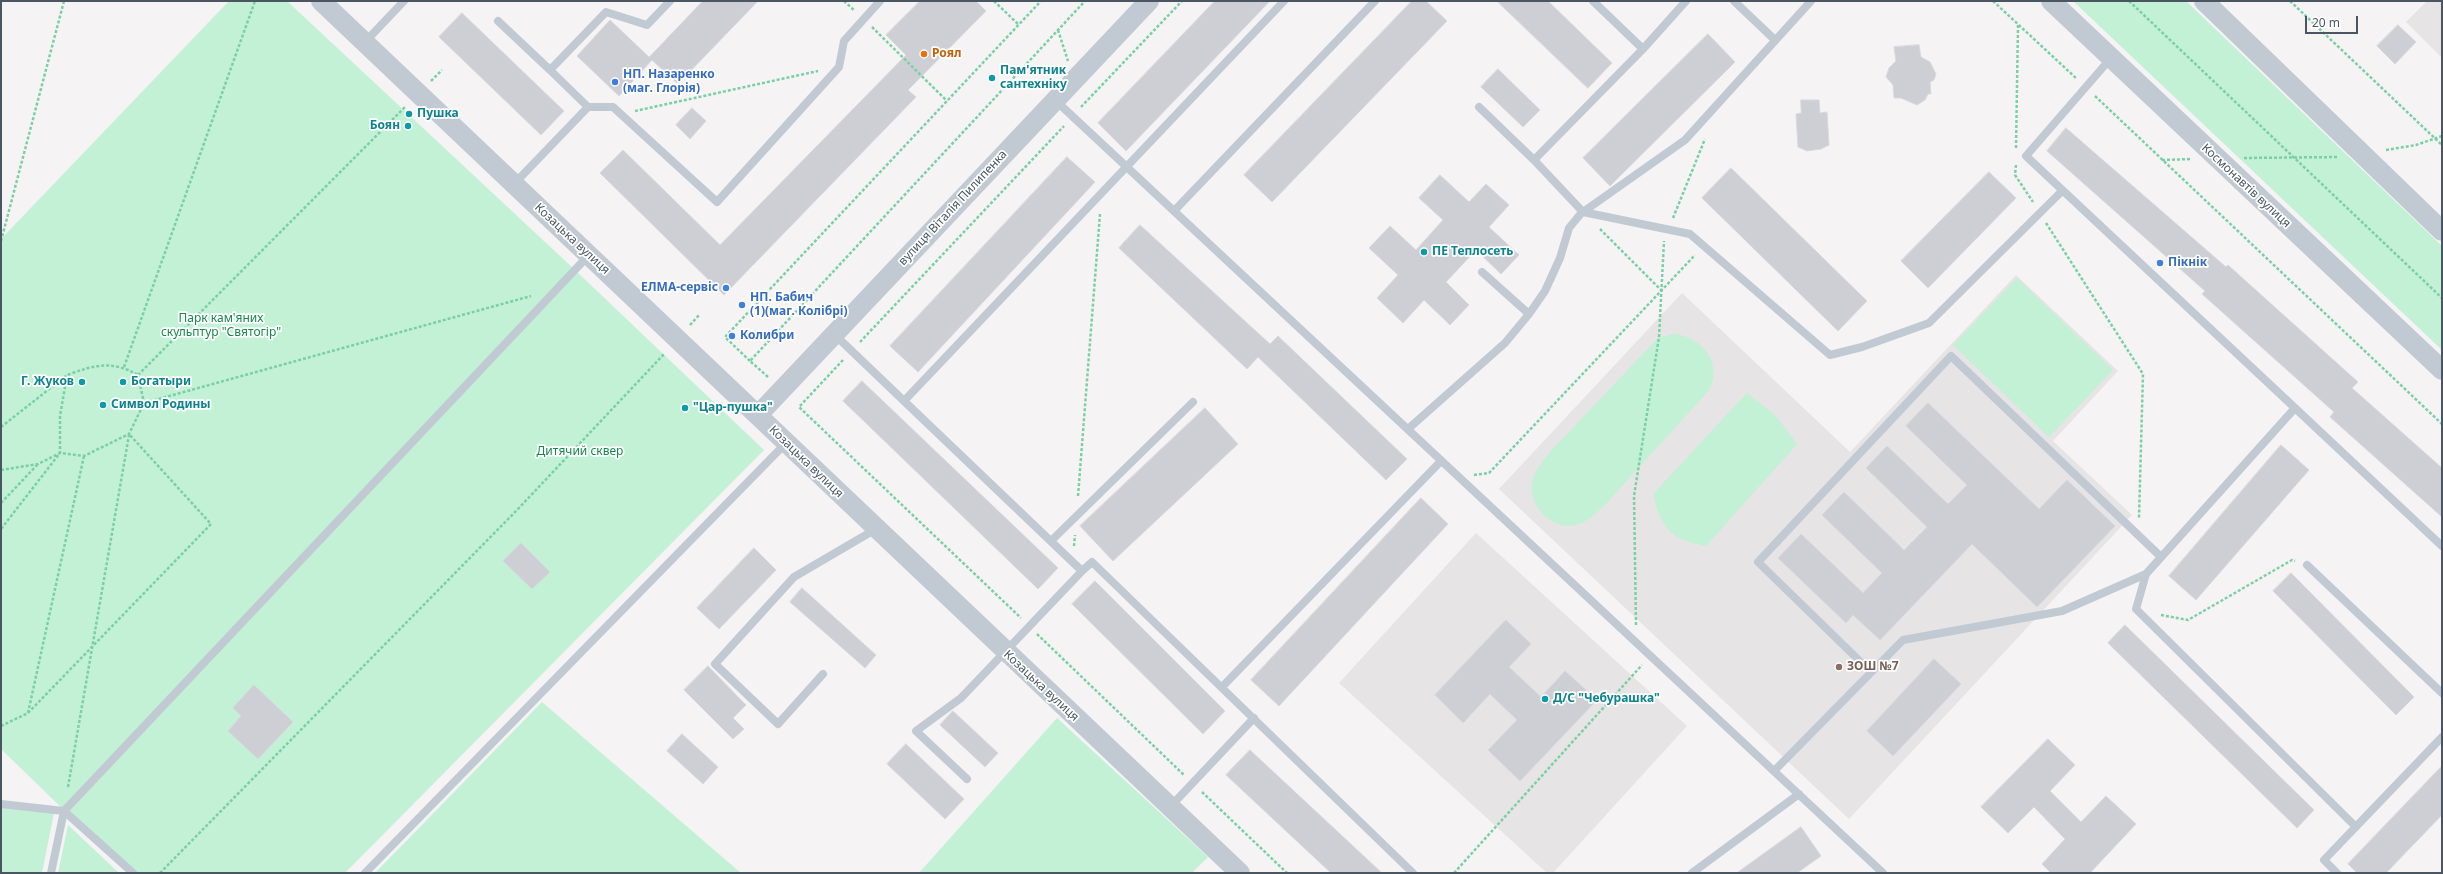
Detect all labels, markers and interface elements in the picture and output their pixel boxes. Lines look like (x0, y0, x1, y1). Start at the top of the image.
scale bar (2307, 8, 2360, 34)
text: 20 m (2312, 14, 2340, 31)
place label: Роял (932, 47, 961, 61)
marker: Роял (919, 49, 929, 59)
place label: Пам'ятник сантехніку (1000, 64, 1067, 92)
place label: НП. Назаренко (маг. Глорія) (623, 68, 715, 96)
marker: Пам'ятник сантехніку (987, 73, 997, 83)
marker: НП. Назаренко (маг. Глорія) (610, 77, 620, 87)
place label: Пушка (417, 107, 459, 121)
marker: Пушка (404, 109, 414, 119)
place label: Боян (370, 119, 400, 133)
marker: Боян (403, 121, 413, 131)
street label: Космонавтів вулиця (2198, 141, 2294, 231)
street label: вулиця Віталія Пилипенка (896, 147, 1010, 269)
street label: Козацька вулиця (531, 200, 613, 278)
place label: ПЕ Теплосеть (1432, 245, 1513, 259)
marker: ПЕ Теплосеть (1419, 247, 1429, 257)
place label: Пікнік (2168, 256, 2207, 270)
marker: Пікнік (2155, 258, 2165, 268)
place label: ЕЛМА-сервіс (641, 281, 718, 295)
marker: ЕЛМА-сервіс (721, 283, 731, 293)
place label: НП. Бабич (1)(маг. Колібрі) (750, 291, 848, 319)
marker: НП. Бабич (1)(маг. Колібрі) (737, 300, 747, 310)
park label: Парк кам'яних скульптур "Святогір" (161, 312, 281, 340)
place label: Колибри (740, 329, 794, 343)
marker: Колибри (727, 331, 737, 341)
place label: Г. Жуков (21, 375, 74, 389)
place label: Богатыри (131, 375, 191, 389)
marker: Г. Жуков (77, 377, 87, 387)
marker: Богатыри (118, 377, 128, 387)
place label: Символ Родины (111, 398, 211, 412)
marker: Символ Родины (98, 400, 108, 410)
place label: "Цар-пушка" (693, 401, 773, 415)
marker: "Цар-пушка" (680, 403, 690, 413)
street label: Козацька вулиця (766, 423, 846, 501)
park label: Дитячий сквер (537, 445, 623, 459)
street label: Козацька вулиця (1000, 647, 1082, 725)
place label: ЗОШ №7 (1847, 660, 1899, 674)
marker: ЗОШ №7 (1834, 662, 1844, 672)
place label: Д/С "Чебурашка" (1553, 692, 1660, 706)
marker: Д/С "Чебурашка" (1540, 694, 1550, 704)

